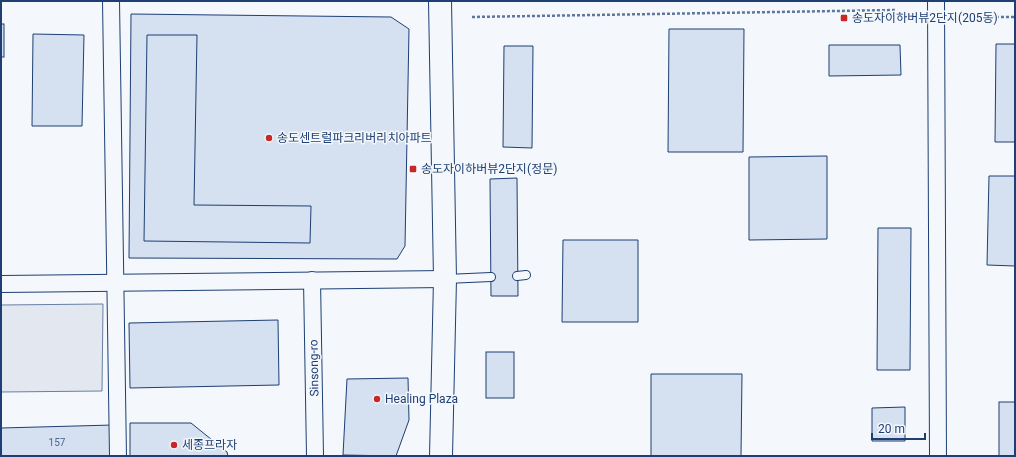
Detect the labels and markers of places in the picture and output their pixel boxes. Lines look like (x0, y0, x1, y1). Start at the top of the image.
place label: 송도자이하버뷰2단지(205동) (852, 11, 998, 25)
marker: 송도자이하버뷰2단지(205동) (839, 13, 849, 23)
place label: 송도센트럴파크리버리치아파트 (277, 131, 432, 145)
marker: 송도센트럴파크리버리치아파트 (264, 133, 274, 143)
place label: 송도자이하버뷰2단지(정문) (421, 162, 557, 176)
marker: 송도자이하버뷰2단지(정문) (408, 164, 418, 174)
place label: Healing Plaza (385, 392, 458, 406)
marker: Healing Plaza (372, 394, 382, 404)
place label: 세종프라자 (182, 438, 237, 452)
marker: 세종프라자 (169, 440, 179, 450)

